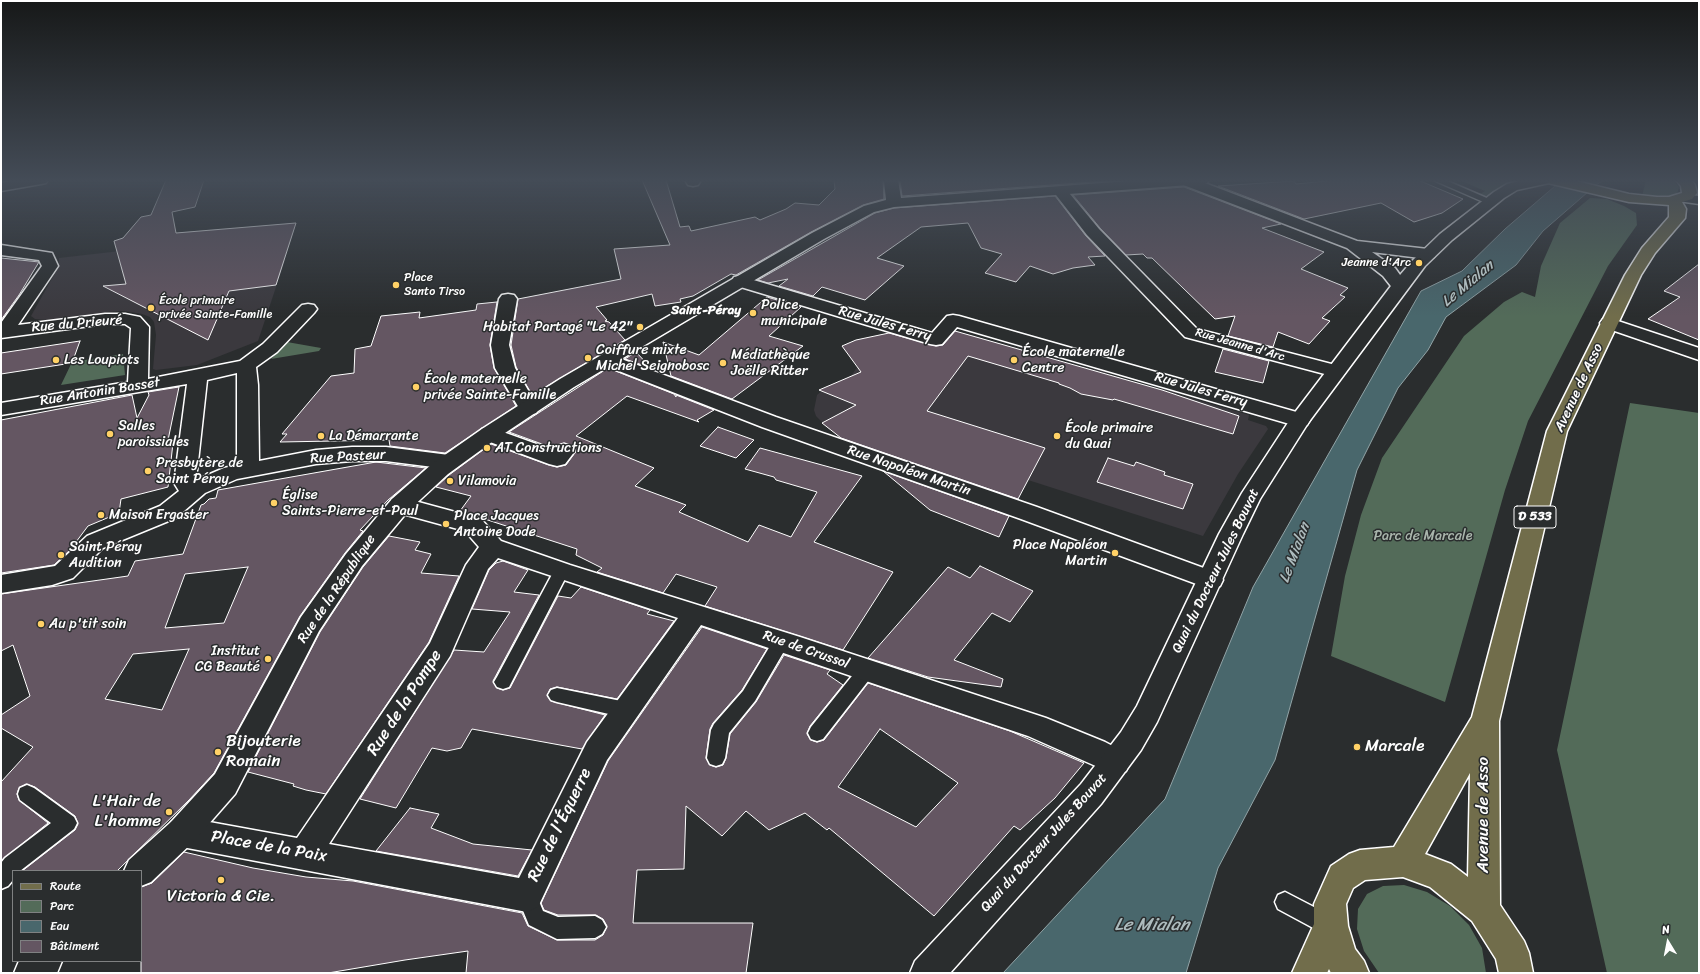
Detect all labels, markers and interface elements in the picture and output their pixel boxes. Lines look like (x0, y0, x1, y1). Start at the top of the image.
place label: Jeanne d'Arc (1342, 256, 1411, 270)
water label: Le Mialan (1438, 257, 1498, 311)
marker: Jeanne d'Arc (1414, 258, 1424, 268)
place label: Place Santo Tirso (404, 271, 465, 299)
marker: Place Santo Tirso (391, 280, 401, 290)
place label: École primaire privée Sainte-Famille (159, 294, 272, 322)
place label: Police municipale (761, 297, 827, 330)
marker: École primaire privée Sainte-Famille (146, 303, 156, 313)
district label: Saint-Péray (671, 303, 741, 319)
street label: Rue Jules Ferry (837, 303, 933, 345)
marker: Police municipale (748, 308, 758, 318)
street label: Rue du Prieuré (31, 312, 123, 336)
place label: Habitat Partagé "Le 42" (483, 319, 632, 335)
marker: Habitat Partagé "Le 42" (635, 322, 645, 332)
street label: Rue Jeanne d'Arc (1194, 325, 1286, 365)
street label: Avenue de Asso (1551, 341, 1607, 435)
place label: Coiffure mixte Michel Seignobosc (596, 342, 710, 374)
place label: École maternelle Centre (1022, 344, 1125, 376)
place label: Médiathèque Joëlle Ritter (731, 347, 810, 380)
place label: Les Loupiots (64, 352, 139, 368)
marker: Coiffure mixte Michel Seignobosc (583, 353, 593, 363)
marker: Les Loupiots (51, 355, 61, 365)
marker: École maternelle Centre (1009, 355, 1019, 365)
marker: Médiathèque Joëlle Ritter (718, 358, 728, 368)
street label: Rue Jules Ferry (1153, 369, 1249, 411)
place label: École maternelle privée Sainte-Famille (424, 371, 556, 404)
street label: Rue Antonin Basset (39, 374, 161, 410)
marker: École maternelle privée Sainte-Famille (411, 382, 421, 392)
place label: Salles paroissiales (118, 418, 189, 450)
place label: École primaire du Quai (1065, 420, 1153, 452)
place label: La Démarrante (329, 428, 418, 444)
marker: Salles paroissiales (105, 429, 115, 439)
marker: La Démarrante (316, 431, 326, 441)
marker: École primaire du Quai (1052, 431, 1062, 441)
place label: AT Constructions (495, 440, 602, 456)
street label: Rue Napoléon Martin (845, 442, 973, 500)
marker: AT Constructions (482, 443, 492, 453)
street label: Rue Pasteur (310, 447, 386, 467)
place label: Presbytère de Saint Péray (156, 455, 243, 488)
marker: Presbytère de Saint Péray (143, 466, 153, 476)
place label: Vilamovia (458, 473, 516, 489)
marker: Vilamovia (445, 476, 455, 486)
street label: Quai du Docteur Jules Bouvat (1169, 486, 1263, 656)
place label: Église Saints-Pierre-et-Paul (282, 487, 418, 520)
marker: Église Saints-Pierre-et-Paul (269, 498, 279, 508)
road number: D 533 (1514, 506, 1556, 528)
place label: Maison Ergaster (109, 507, 208, 523)
place label: Place Jacques Antoine Dode (454, 508, 539, 540)
marker: Maison Ergaster (96, 510, 106, 520)
marker: Place Jacques Antoine Dode (441, 519, 451, 529)
water label: Le Mialan (1276, 521, 1314, 585)
park label: Parc de Marcale (1373, 528, 1473, 544)
street label: Rue de la République (294, 532, 380, 646)
place label: Place Napoléon Martin (1013, 537, 1107, 570)
place label: Saint Péray Audition (69, 539, 142, 572)
marker: Place Napoléon Martin (1110, 548, 1120, 558)
marker: Saint Péray Audition (56, 550, 66, 560)
place label: Au p'tit soin (49, 616, 126, 632)
marker: Au p'tit soin (36, 619, 46, 629)
street label: Rue de Crussol (761, 627, 851, 673)
place label: Institut CG Beauté (195, 643, 260, 676)
street label: Rue de la Pompe (363, 646, 447, 760)
marker: Institut CG Beauté (263, 654, 273, 664)
place label: Bijouterie Romain (226, 732, 301, 772)
place label: Marcale (1365, 737, 1424, 757)
marker: Marcale (1352, 742, 1362, 752)
marker: Bijouterie Romain (213, 747, 223, 757)
street label: Avenue de Asso (1474, 757, 1494, 873)
street label: Rue de l'Équerre (524, 765, 596, 885)
street label: Quai du Docteur Jules Bouvat (977, 770, 1111, 916)
place label: L'Hair de L'homme (92, 792, 161, 832)
marker: L'Hair de L'homme (164, 807, 174, 817)
street label: Place de la Paix (209, 827, 329, 867)
legend (12, 870, 142, 962)
text: Route (50, 875, 81, 897)
marker: Victoria & Cie. (216, 875, 226, 885)
place label: Victoria & Cie. (167, 887, 275, 907)
text: Parc (50, 895, 74, 917)
water label: Le Mialan (1115, 914, 1189, 936)
text: Eau (50, 915, 69, 937)
text: N (1660, 920, 1671, 940)
north arrow (1648, 922, 1688, 962)
text: Bâtiment (50, 935, 99, 957)

